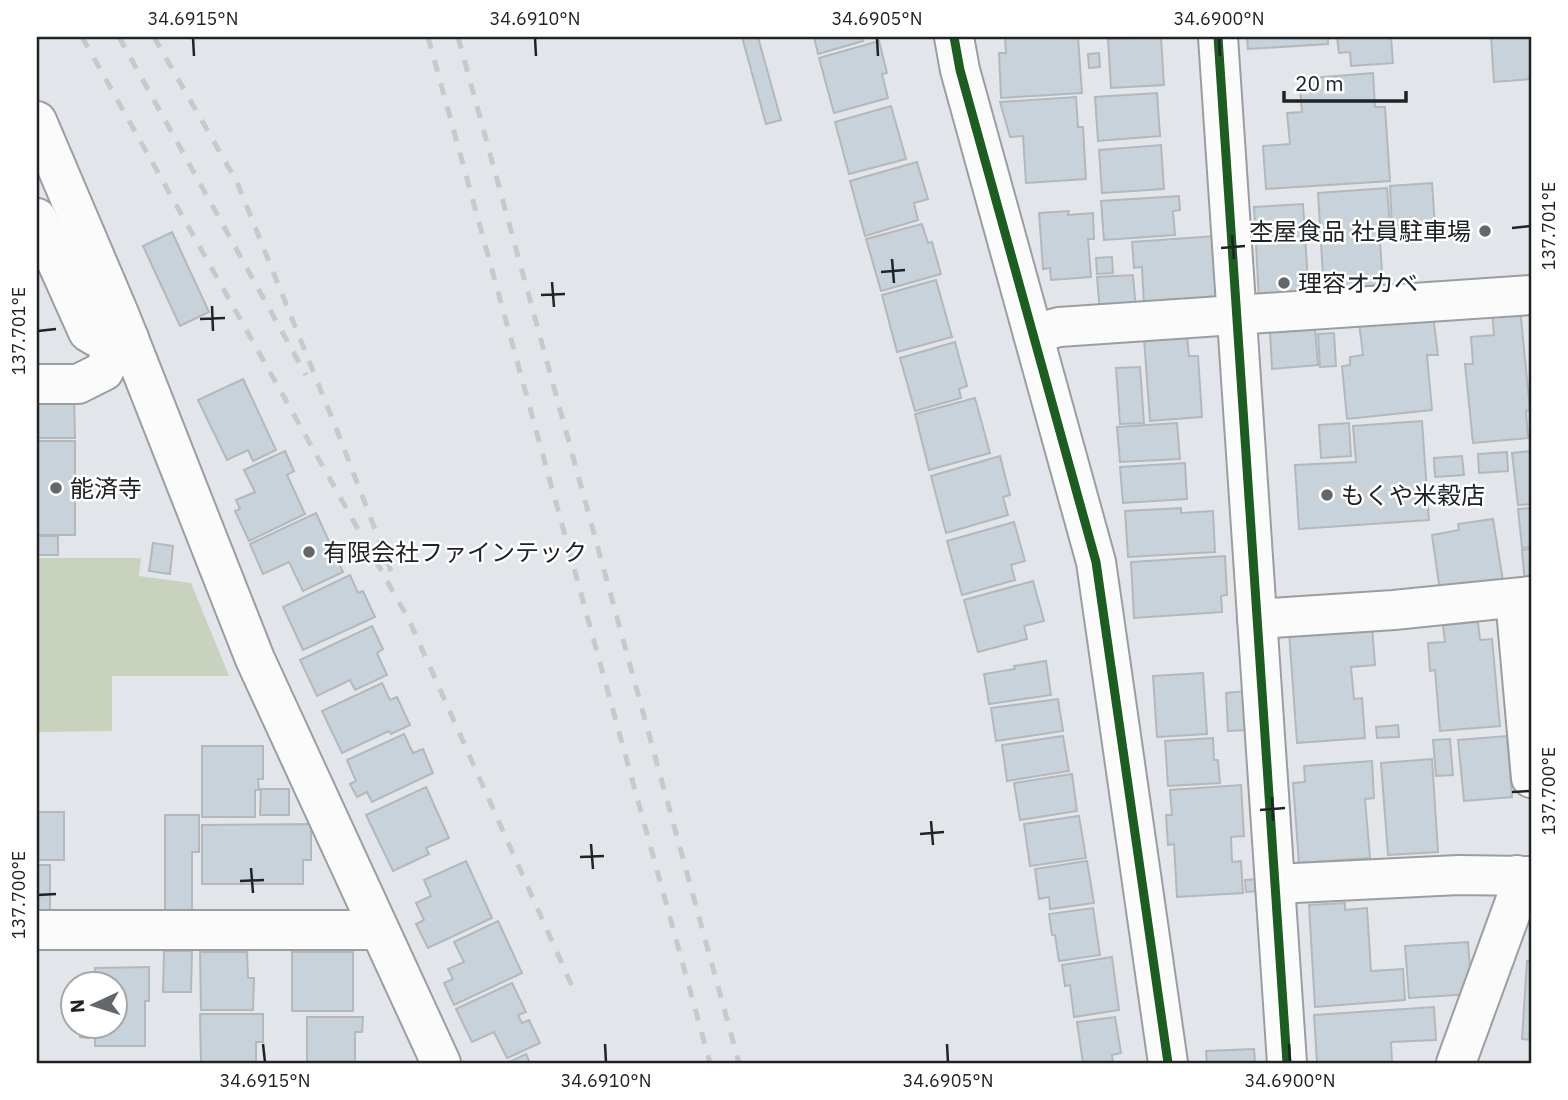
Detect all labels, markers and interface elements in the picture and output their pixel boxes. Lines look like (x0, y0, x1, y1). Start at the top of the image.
text: 34.6915°N (148, 7, 238, 30)
text: 34.6910°N (490, 7, 580, 30)
text: 34.6905°N (832, 7, 922, 30)
text: 34.6900°N (1174, 7, 1264, 30)
scale bar (1284, 60, 1407, 104)
text: 20 m (1295, 69, 1344, 97)
text: 137.701°E (1537, 182, 1560, 270)
place label: 杢屋食品 社員駐車場 (1249, 215, 1471, 247)
marker: 杢屋食品 社員駐車場 (1477, 223, 1493, 239)
place label: 理容オカベ (1298, 267, 1418, 299)
marker: 理容オカベ (1276, 275, 1292, 291)
text: 137.701°E (7, 287, 30, 375)
place label: 能済寺 (70, 472, 142, 504)
place label: もくや米穀店 (1341, 479, 1485, 511)
marker: 能済寺 (48, 480, 64, 496)
marker: もくや米穀店 (1319, 487, 1335, 503)
place label: 有限会社ファインテック (323, 536, 587, 568)
marker: 有限会社ファインテック (301, 544, 317, 560)
text: 137.700°E (1537, 747, 1560, 835)
text: 137.700°E (7, 851, 30, 939)
north arrow (60, 970, 130, 1040)
text: N (65, 998, 89, 1014)
text: 34.6915°N (220, 1069, 310, 1092)
text: 34.6910°N (561, 1069, 651, 1092)
text: 34.6905°N (903, 1069, 993, 1092)
text: 34.6900°N (1245, 1069, 1335, 1092)

